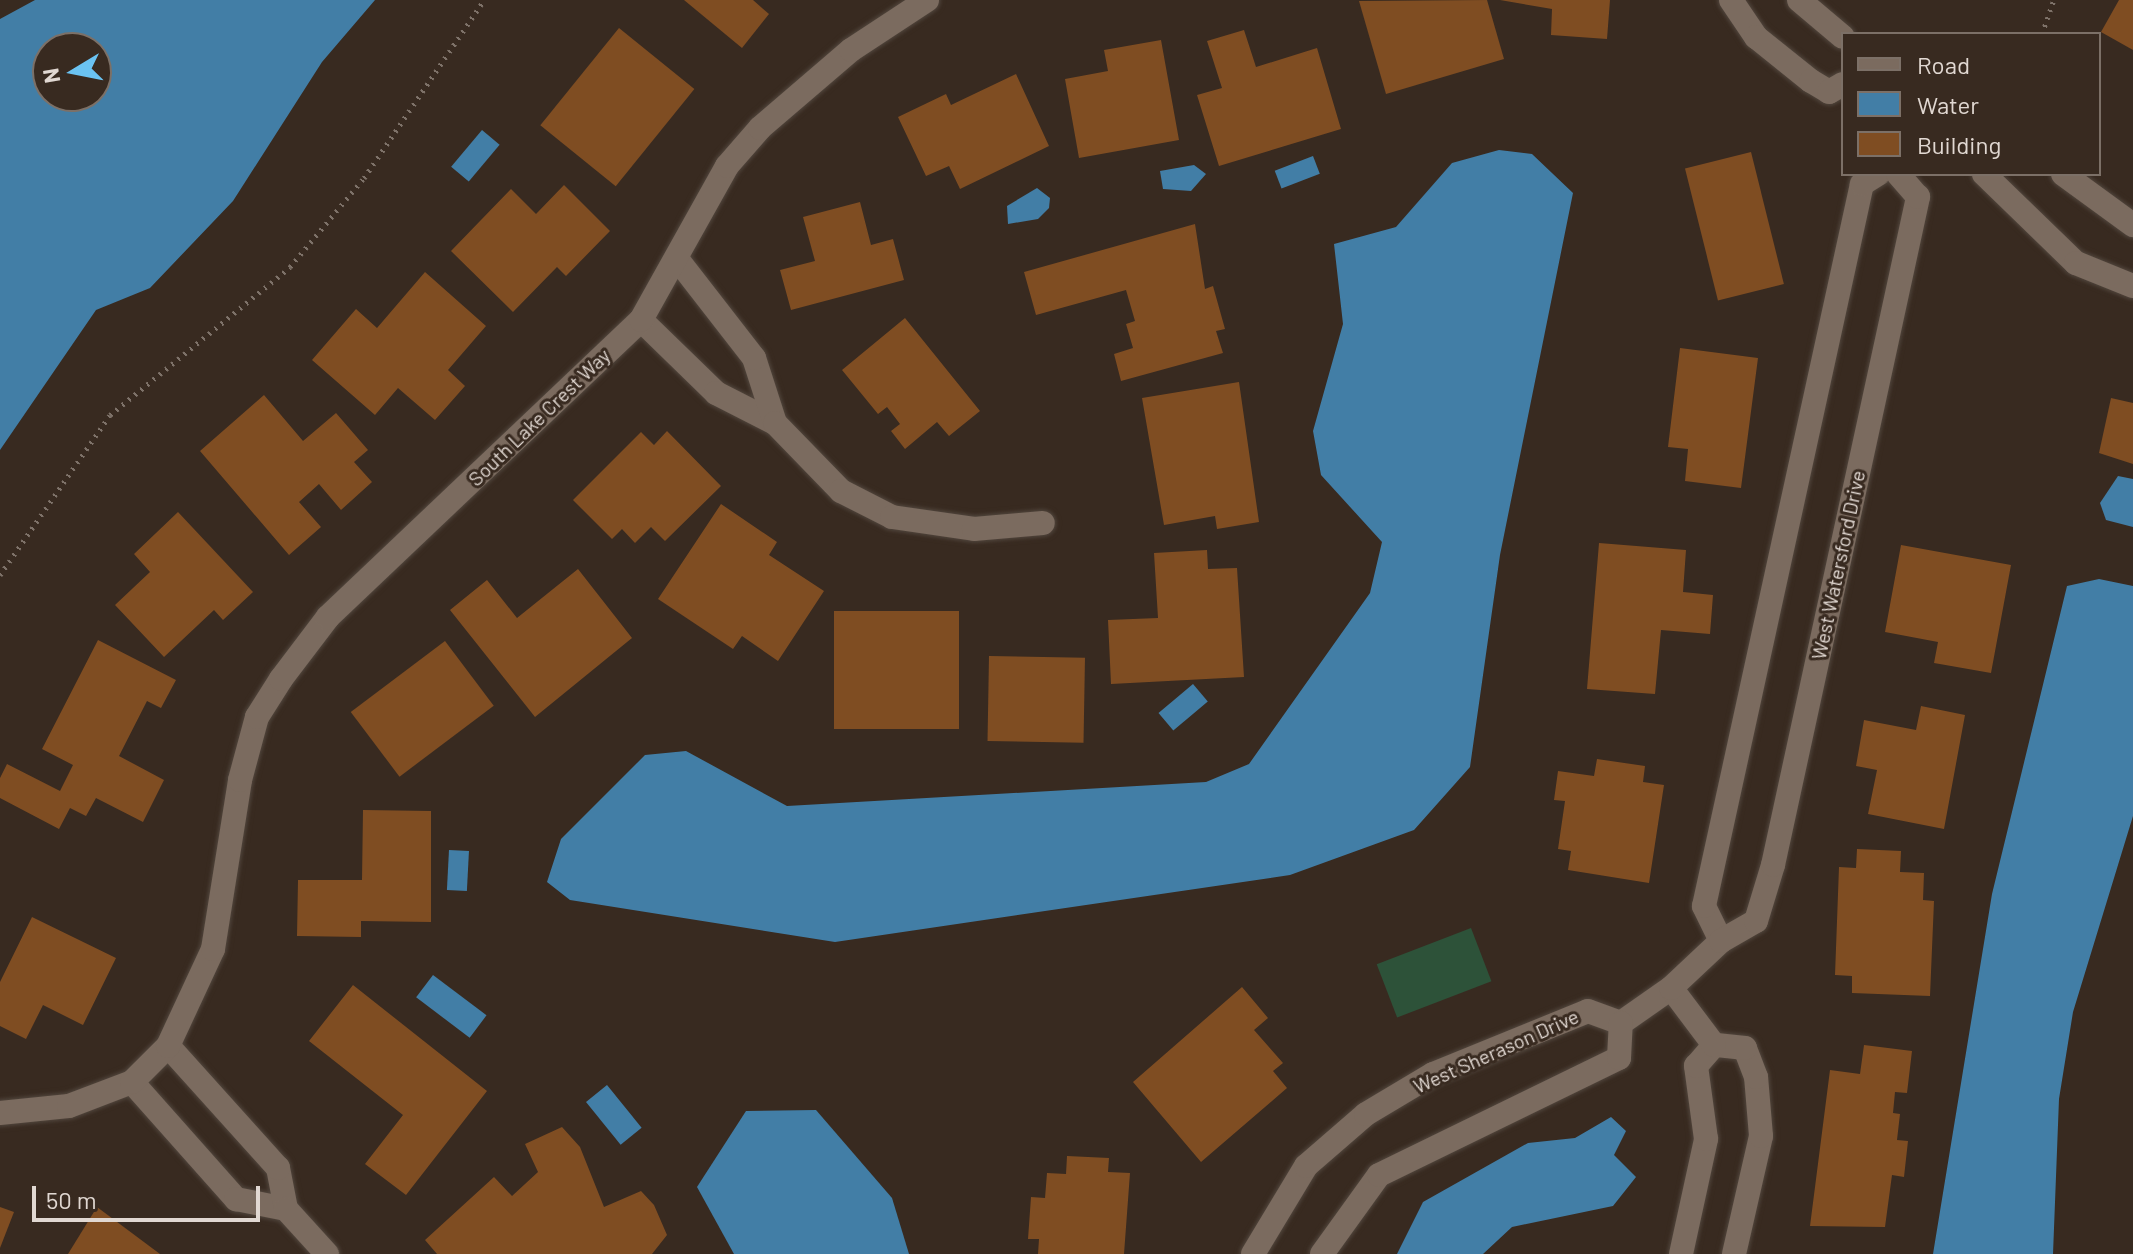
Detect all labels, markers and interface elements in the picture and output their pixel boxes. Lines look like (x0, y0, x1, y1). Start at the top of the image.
north arrow (32, 32, 112, 112)
legend (1841, 32, 2101, 176)
text: Road (1917, 50, 1970, 79)
text: N (36, 66, 64, 85)
text: Water (1917, 90, 1979, 119)
text: Building (1917, 130, 2001, 159)
street label: South Lake Crest Way (463, 343, 615, 491)
street label: West Watersford Drive (1806, 468, 1870, 662)
street label: West Sherason Drive (1410, 1004, 1582, 1098)
scale bar (36, 1170, 264, 1220)
text: 50 m (46, 1185, 97, 1214)

